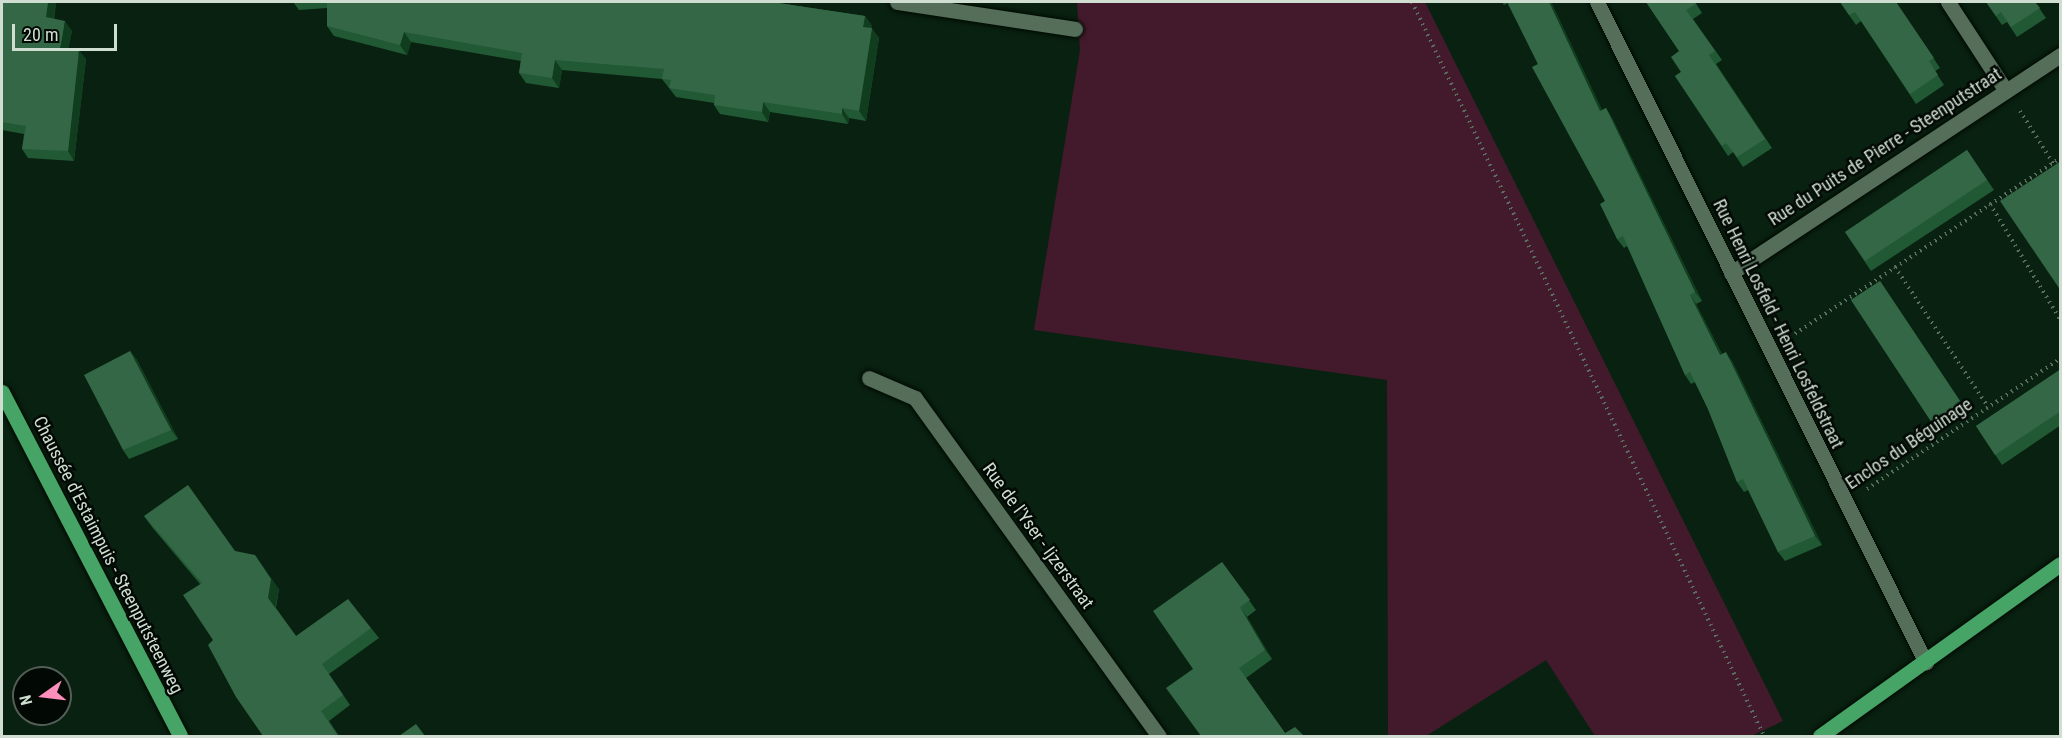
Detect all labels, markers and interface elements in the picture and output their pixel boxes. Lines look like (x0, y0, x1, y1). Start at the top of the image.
scale bar (15, 12, 120, 50)
text: 20 m (23, 24, 58, 45)
street label: Rue du Puits de Pierre - Steenputstraat (1764, 63, 2006, 231)
street label: Rue Henri Losfeld - Henri Losfeldstraat (1708, 196, 1848, 452)
street label: Enclos du Béguinage (1842, 394, 1976, 494)
street label: Chaussée d'Estaimpuis - Steenputsteenweg (28, 413, 188, 697)
street label: Rue de l'Yser - Ijzerstraat (978, 459, 1098, 613)
north arrow (12, 666, 72, 726)
text: N (16, 693, 36, 707)

